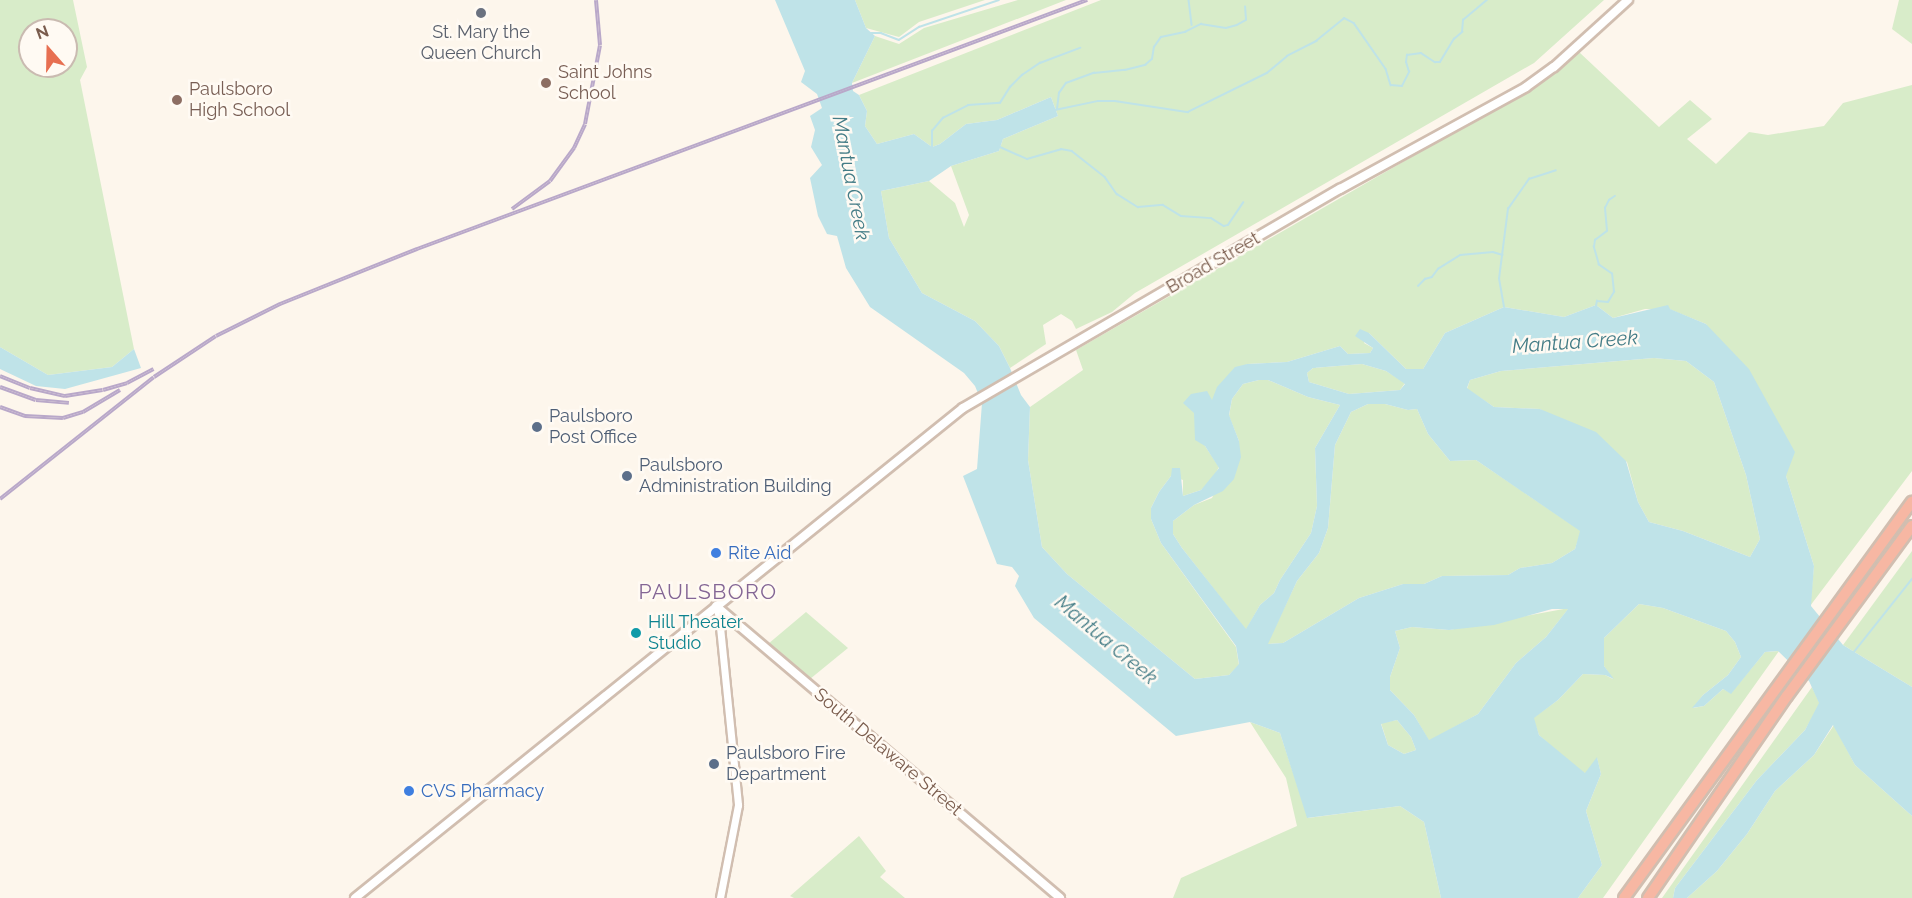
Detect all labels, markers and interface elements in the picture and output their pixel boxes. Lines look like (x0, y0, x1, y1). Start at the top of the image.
marker: St. Mary the Queen Church (474, 6, 488, 20)
north arrow (18, 18, 78, 78)
text: N (33, 21, 51, 44)
place label: St. Mary the Queen Church (421, 22, 541, 64)
place label: Saint Johns School (558, 62, 653, 104)
marker: Saint Johns School (539, 76, 553, 90)
place label: Paulsboro High School (189, 79, 290, 122)
marker: Paulsboro High School (170, 93, 184, 107)
water label: Mantua Creek (827, 114, 875, 242)
street label: Broad Street (1162, 228, 1264, 298)
water label: Mantua Creek (1511, 326, 1639, 358)
place label: Paulsboro Post Office (549, 406, 637, 448)
marker: Paulsboro Post Office (530, 420, 544, 434)
place label: Paulsboro Administration Building (639, 455, 832, 498)
marker: Paulsboro Administration Building (620, 469, 634, 483)
place label: Rite Aid (728, 542, 792, 564)
marker: Rite Aid (709, 546, 723, 560)
district label: PAULSBORO (638, 579, 778, 605)
water label: Mantua Creek (1050, 590, 1162, 690)
place label: Hill Theater Studio (648, 612, 744, 654)
marker: Hill Theater Studio (629, 626, 643, 640)
street label: South Delaware Street (810, 684, 966, 820)
place label: Paulsboro Fire Department (726, 743, 845, 786)
marker: Paulsboro Fire Department (707, 757, 721, 771)
place label: CVS Pharmacy (421, 780, 544, 802)
marker: CVS Pharmacy (402, 784, 416, 798)

